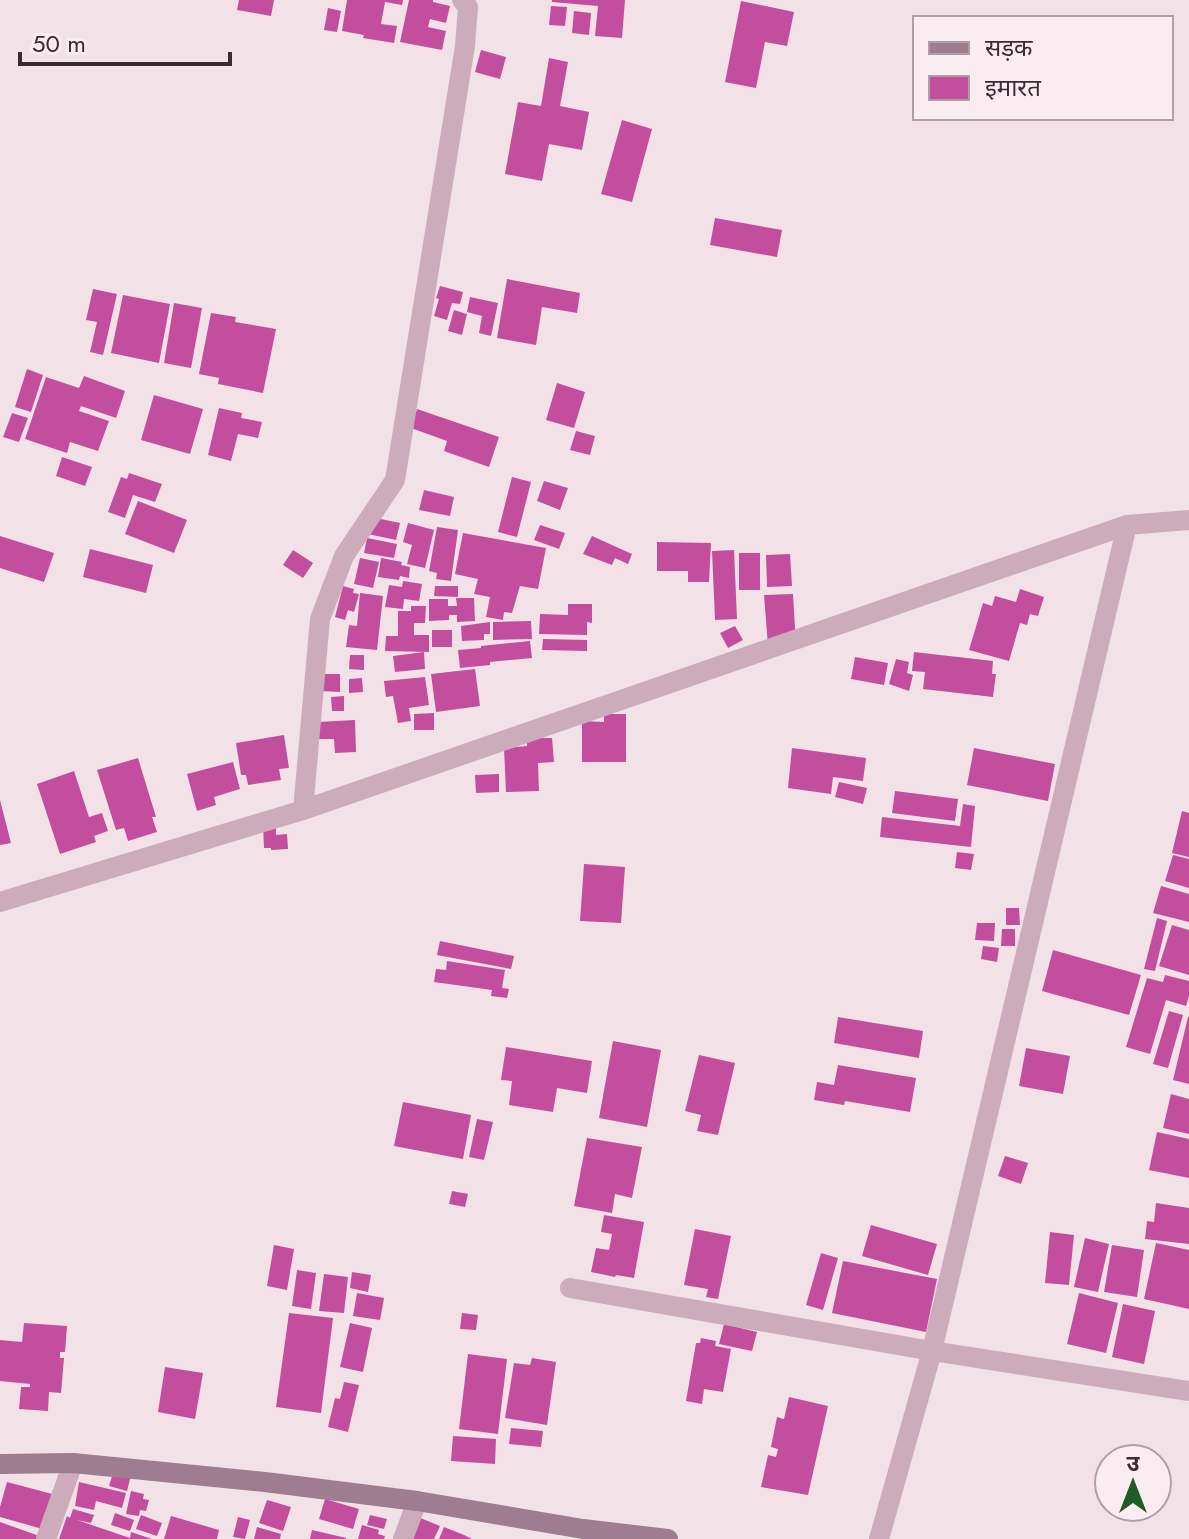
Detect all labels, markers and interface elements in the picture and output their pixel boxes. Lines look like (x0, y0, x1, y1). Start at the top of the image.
scale bar (20, 16, 230, 66)
legend (913, 16, 1173, 120)
text: 50 m (32, 26, 86, 61)
text: सड़क (985, 30, 1033, 65)
text: इमारत (985, 70, 1042, 105)
north arrow (1093, 1443, 1173, 1523)
text: उ (1127, 1447, 1141, 1479)

